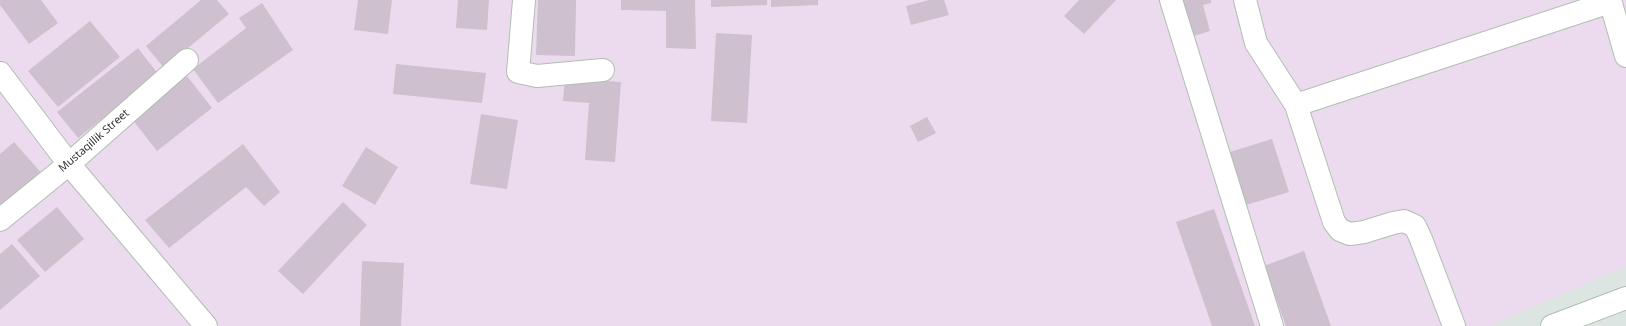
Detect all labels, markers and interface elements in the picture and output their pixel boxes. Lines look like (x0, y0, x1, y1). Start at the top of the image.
street label: Mustaqillik Street (56, 107, 132, 175)

